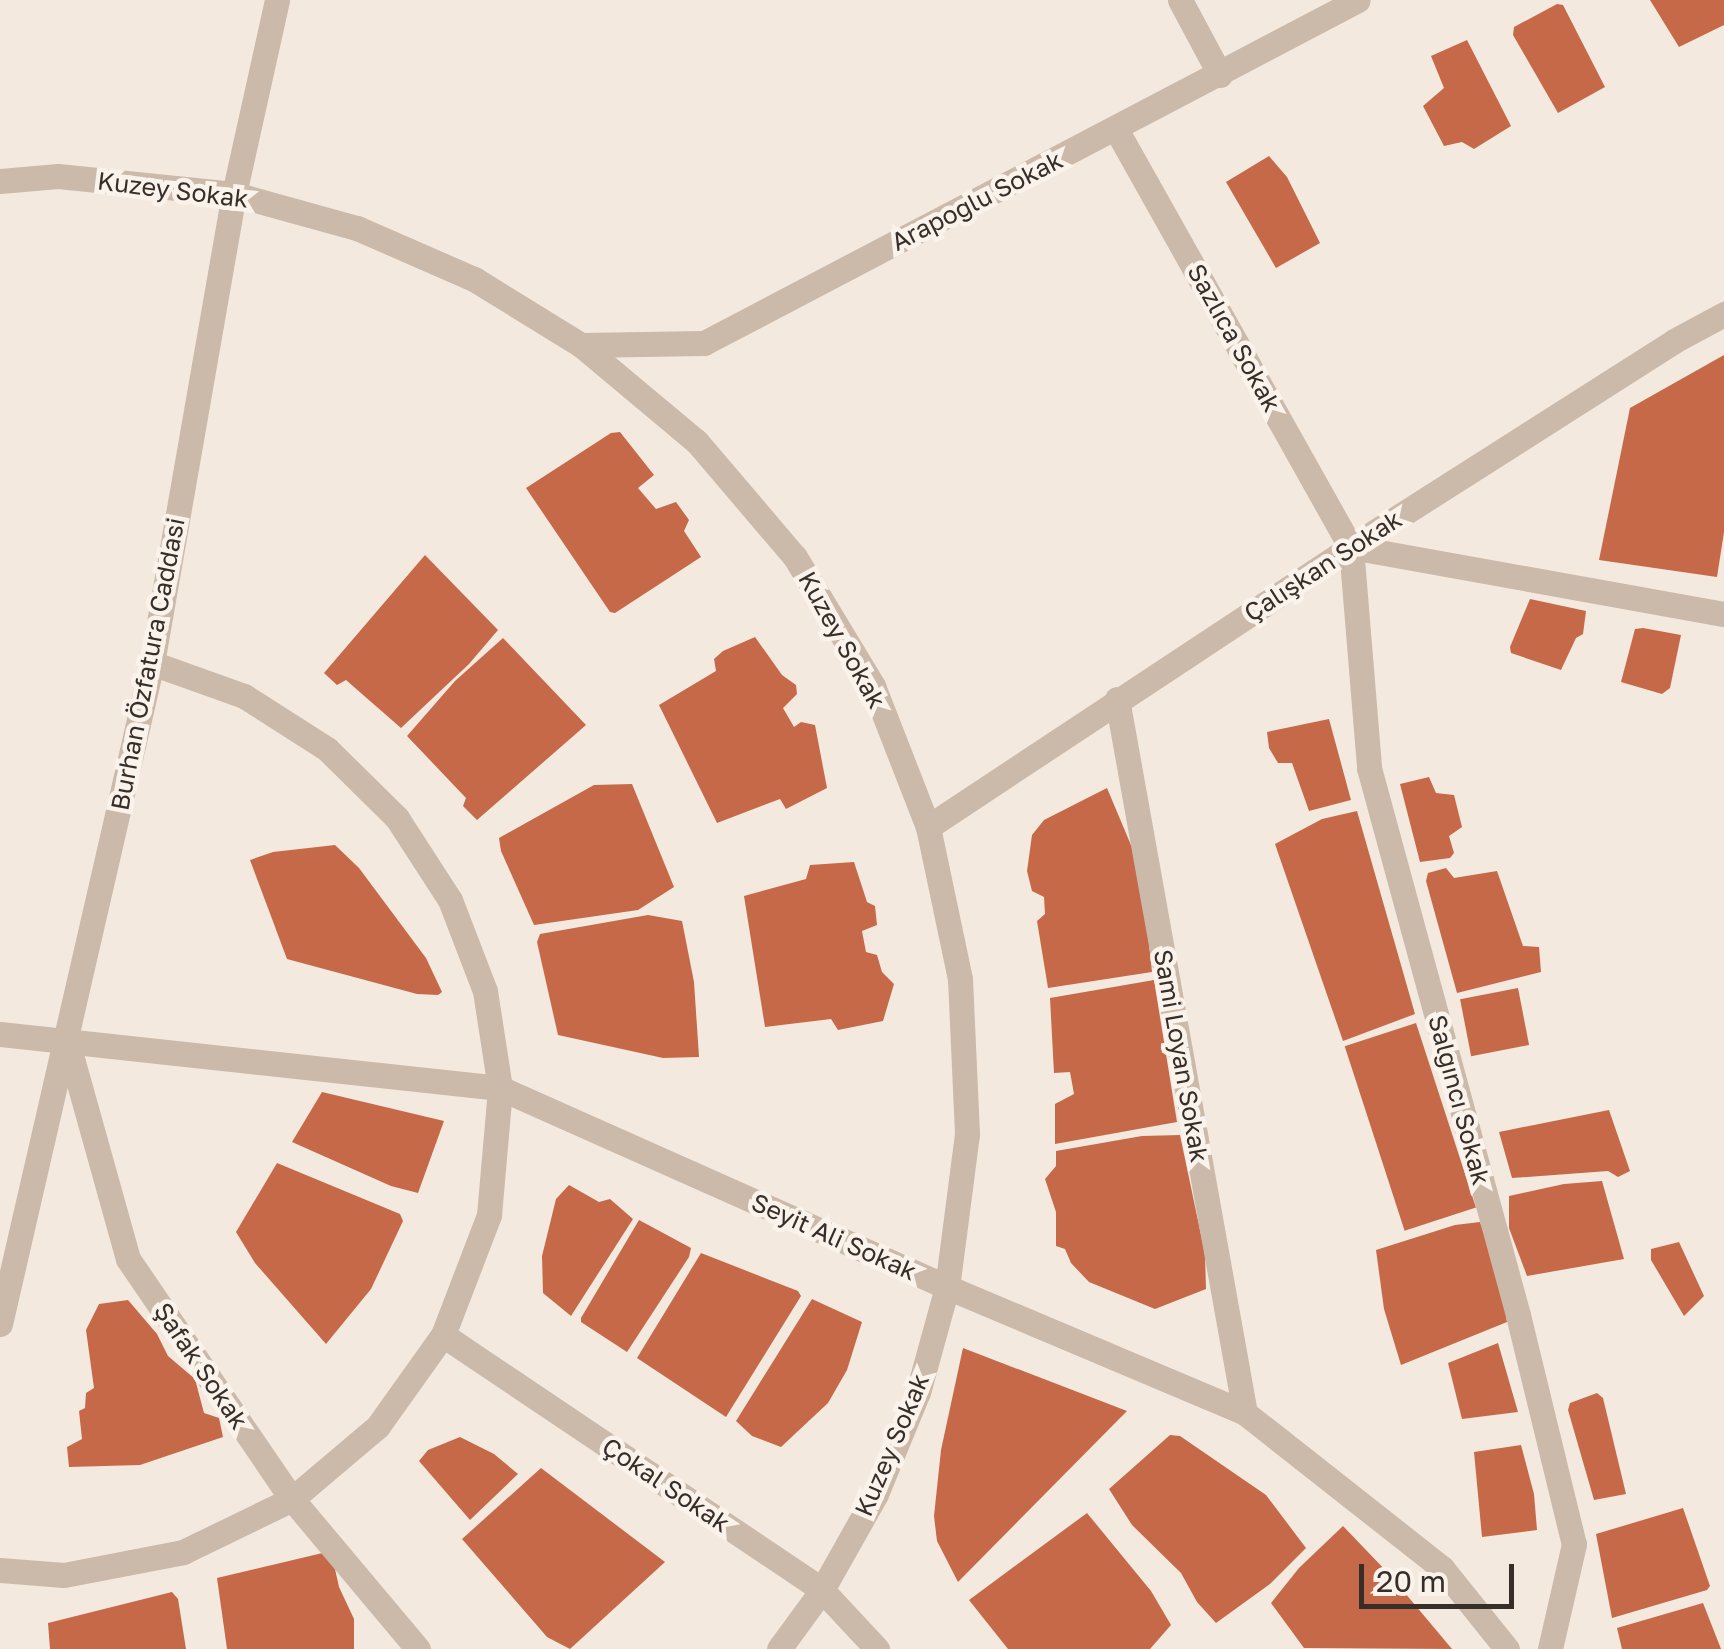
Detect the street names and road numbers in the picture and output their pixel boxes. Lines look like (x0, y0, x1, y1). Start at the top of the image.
street label: Arapoğlu Sokak (886, 145, 1068, 257)
street label: Kuzey Sokak (96, 166, 250, 214)
street label: Sazlıca Sokak (1181, 259, 1287, 417)
street label: Çalışkan Sokak (1239, 504, 1407, 628)
street label: Burhan Özfatura Caddasi (105, 515, 191, 813)
street label: Kuzey Sokak (792, 566, 892, 714)
street label: Sami Loyan Sokak (1147, 947, 1215, 1165)
street label: Salgıncı Sokak (1422, 1012, 1496, 1188)
street label: Seyit Ali Sokak (747, 1187, 921, 1287)
street label: Şafak Sokak (148, 1297, 254, 1435)
street label: Kuzey Sokak (848, 1369, 936, 1521)
street label: Çokal Sokak (597, 1431, 735, 1539)

